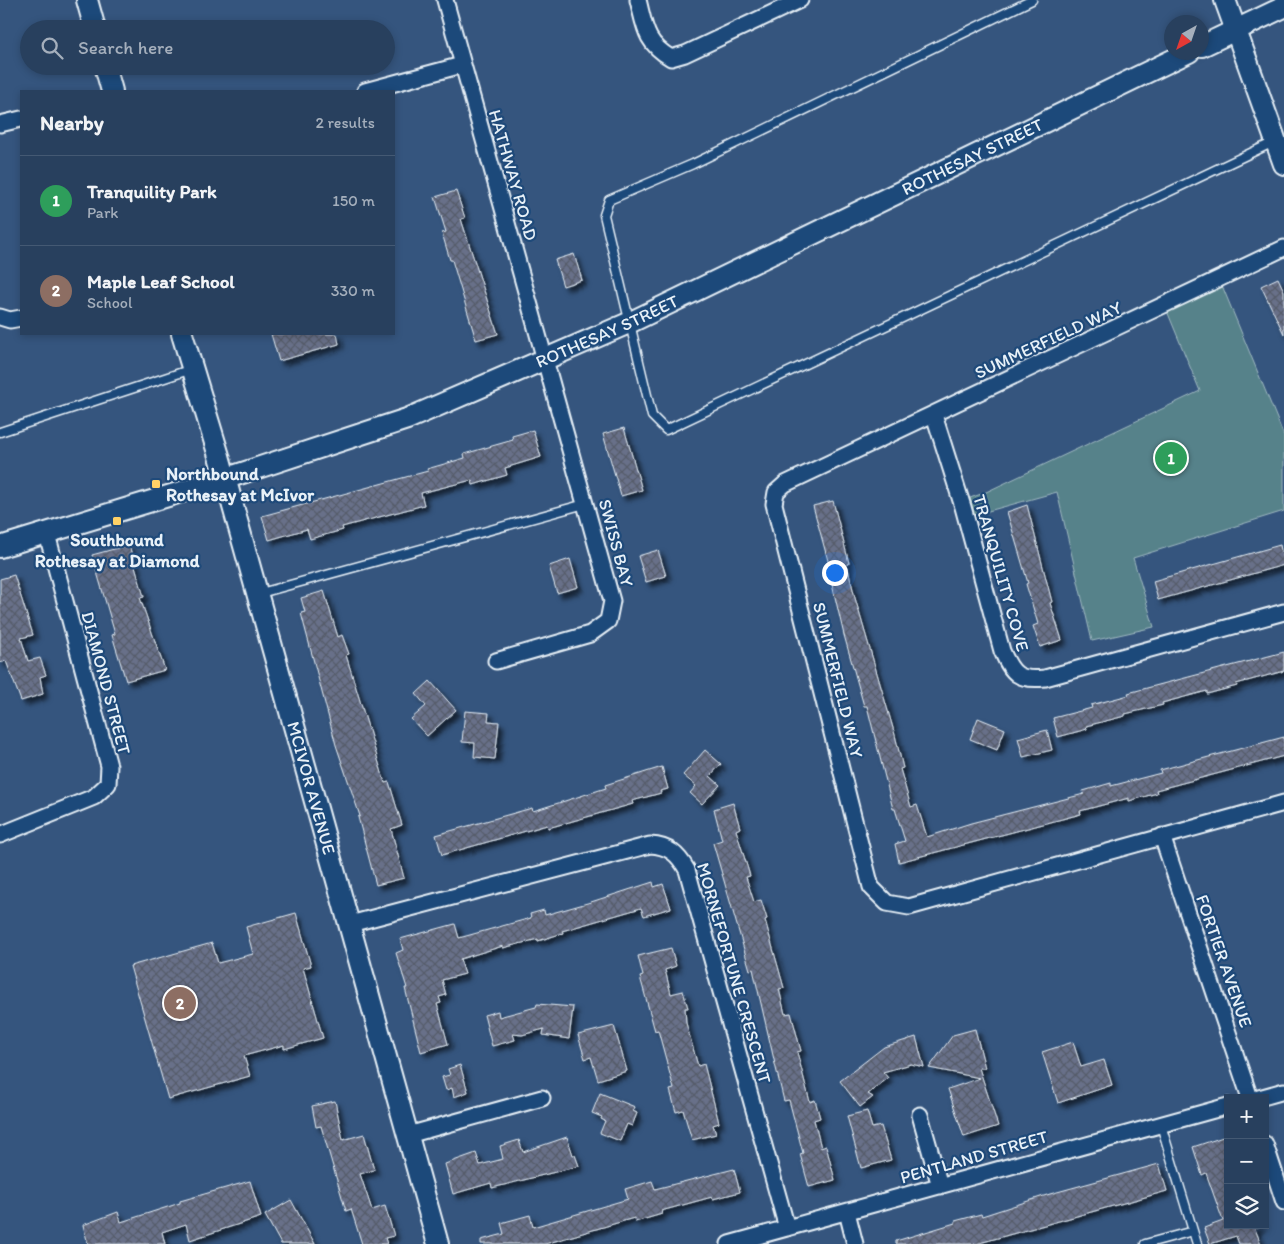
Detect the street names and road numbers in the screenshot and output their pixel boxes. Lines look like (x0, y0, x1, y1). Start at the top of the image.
street label: HATHWAY ROAD (484, 107, 542, 243)
street label: ROTHESAY STREET (898, 113, 1047, 200)
street label: ROTHESAY STREET (532, 290, 682, 373)
street label: SUMMERFIELD WAY (971, 296, 1126, 384)
street label: TRANQUILITY COVE (968, 492, 1034, 654)
street label: SWISS BAY (594, 497, 638, 590)
street label: SUMMERFIELD WAY (808, 600, 868, 761)
street label: DIAMOND STREET (76, 609, 136, 757)
street label: MCIVOR AVENUE (282, 719, 340, 857)
street label: MORNEFORTUNE CRESCENT (692, 860, 776, 1086)
street label: FORTIER AVENUE (1191, 892, 1257, 1030)
street label: PENTLAND STREET (898, 1125, 1050, 1189)

